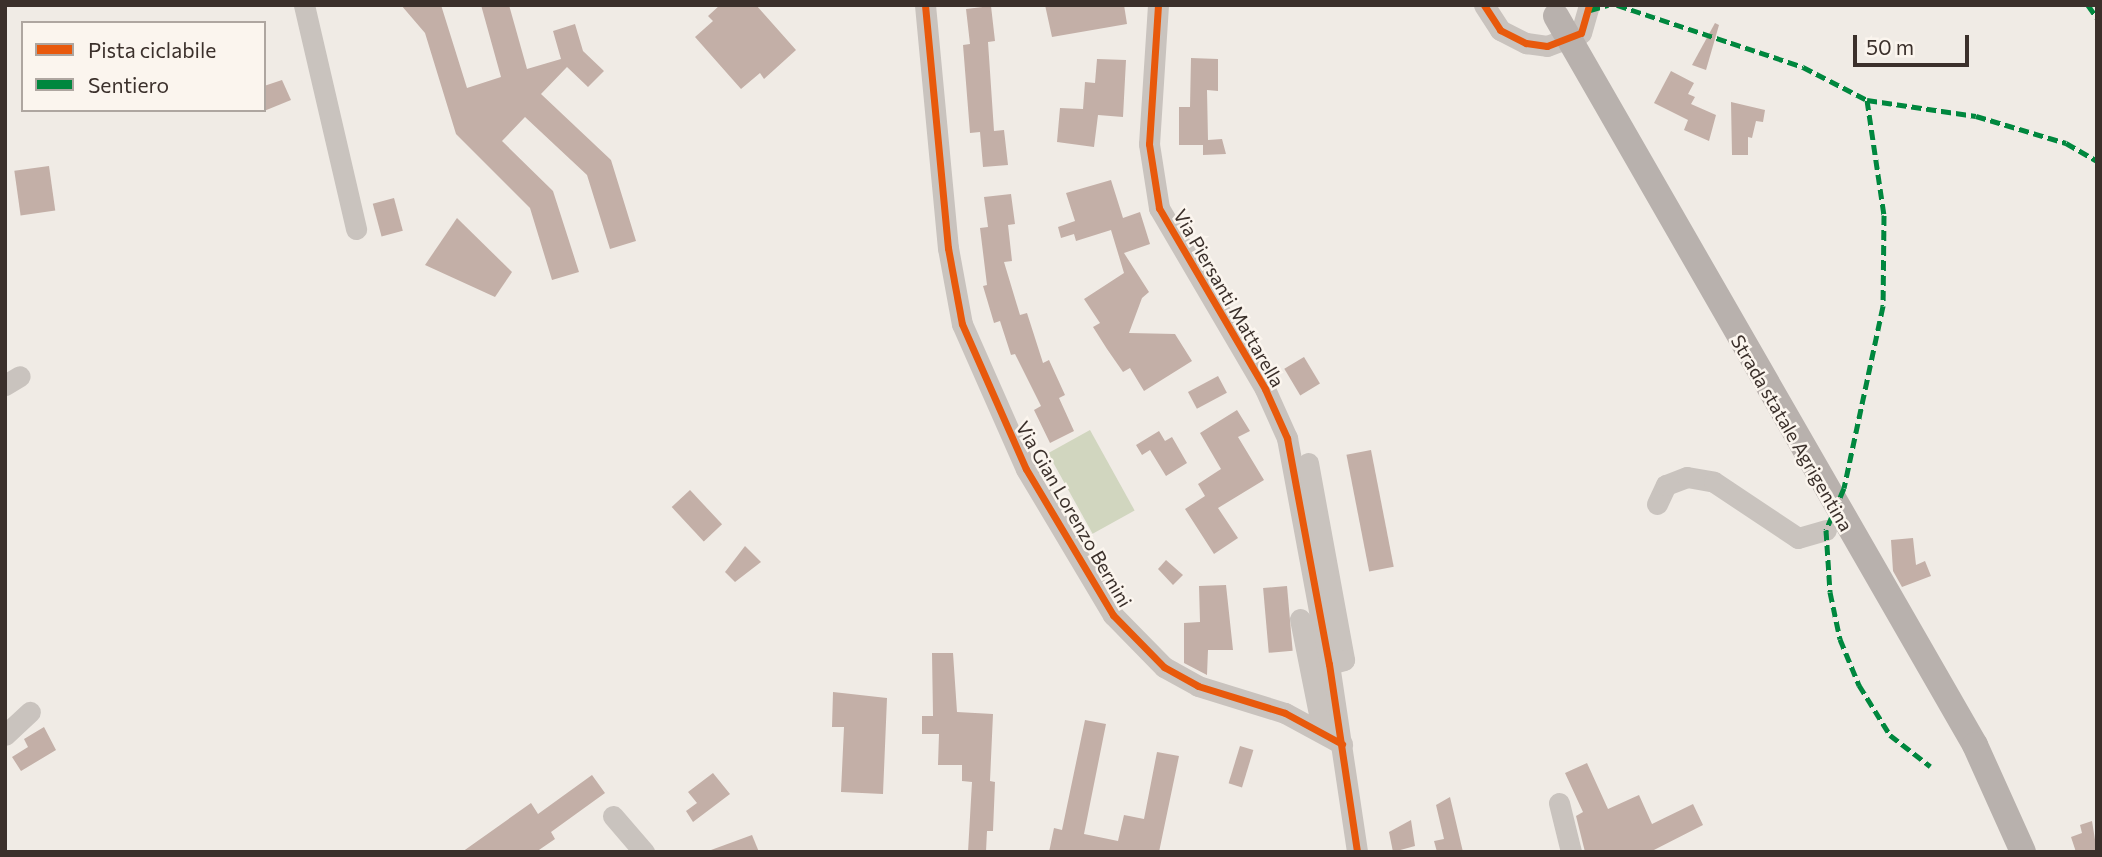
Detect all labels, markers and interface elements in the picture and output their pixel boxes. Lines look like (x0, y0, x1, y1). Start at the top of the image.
legend (21, 21, 266, 112)
scale bar (1857, 21, 1972, 65)
text: 50 m (1866, 34, 1914, 59)
text: Pista ciclabile (88, 37, 216, 62)
text: Sentiero (88, 72, 169, 97)
street label: Via Piersanti Mattarella (1169, 205, 1289, 391)
street label: Strada statale Agrigentina (1726, 331, 1858, 535)
street label: Via Gian Lorenzo Bernini (1011, 417, 1137, 611)

